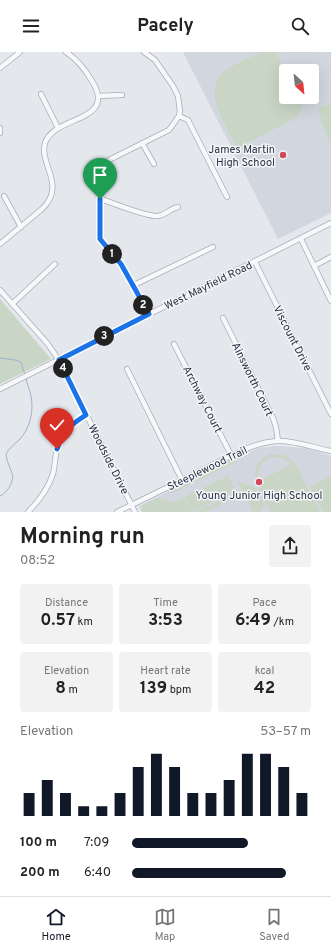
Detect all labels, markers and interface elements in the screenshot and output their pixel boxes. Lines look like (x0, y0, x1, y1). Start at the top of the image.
icon: menu (20, 15, 42, 37)
text: Pacely (137, 15, 194, 38)
icon: search (289, 15, 311, 37)
north arrow (279, 64, 319, 104)
map controls (279, 64, 319, 104)
place label: James Martin High School (208, 143, 275, 170)
marker: James Martin High School (278, 150, 288, 160)
pin (83, 158, 117, 199)
icon: arrive (89, 164, 111, 186)
pin: 1 (102, 244, 122, 264)
text: 1 (110, 247, 114, 261)
street label: West Mayfield Road (162, 259, 255, 313)
pin: 2 (133, 295, 153, 315)
text: 2 (140, 298, 146, 312)
street label: Viscount Drive (270, 303, 315, 374)
pin: 3 (94, 326, 114, 346)
text: 3 (101, 329, 107, 343)
street label: Ainsworth Court (228, 340, 276, 419)
pin: 4 (53, 358, 73, 378)
text: 4 (59, 361, 67, 375)
street label: Archway Court (179, 364, 225, 435)
pin (40, 408, 74, 449)
icon: check (46, 414, 68, 436)
street label: Woodside Drive (84, 422, 132, 497)
street label: Steeplewood Trail (165, 443, 250, 494)
marker: Young Junior High School (254, 477, 264, 487)
place label: Young Junior High School (196, 489, 322, 503)
text: Morning run (20, 524, 145, 551)
button: share (269, 525, 311, 567)
text: 08:52 (20, 553, 55, 569)
text: Distance (45, 596, 88, 610)
text: Time (153, 596, 178, 610)
text: Pace (252, 596, 277, 610)
text: 0.57 (40, 610, 75, 632)
text: 3:53 (148, 610, 183, 632)
text: 6:49 (235, 610, 271, 632)
text: km (75, 615, 93, 629)
text: /km (271, 615, 294, 629)
text: Elevation (44, 664, 89, 678)
text: Heart rate (140, 664, 191, 678)
text: kcal (255, 664, 274, 678)
text: 8 (55, 678, 66, 700)
text: 139 (140, 678, 167, 700)
text: 42 (254, 678, 275, 700)
text: m (66, 683, 78, 697)
text: bpm (167, 683, 191, 697)
text: Elevation (20, 724, 73, 740)
text: 53–57 m (260, 724, 311, 740)
text: 100 m (20, 835, 57, 851)
text: 7:09 (84, 835, 109, 851)
text: 200 m (20, 865, 60, 881)
text: 6:40 (84, 865, 111, 881)
tab: Home (42, 906, 71, 944)
tab: Map (154, 906, 176, 944)
tab: Saved (259, 906, 289, 944)

